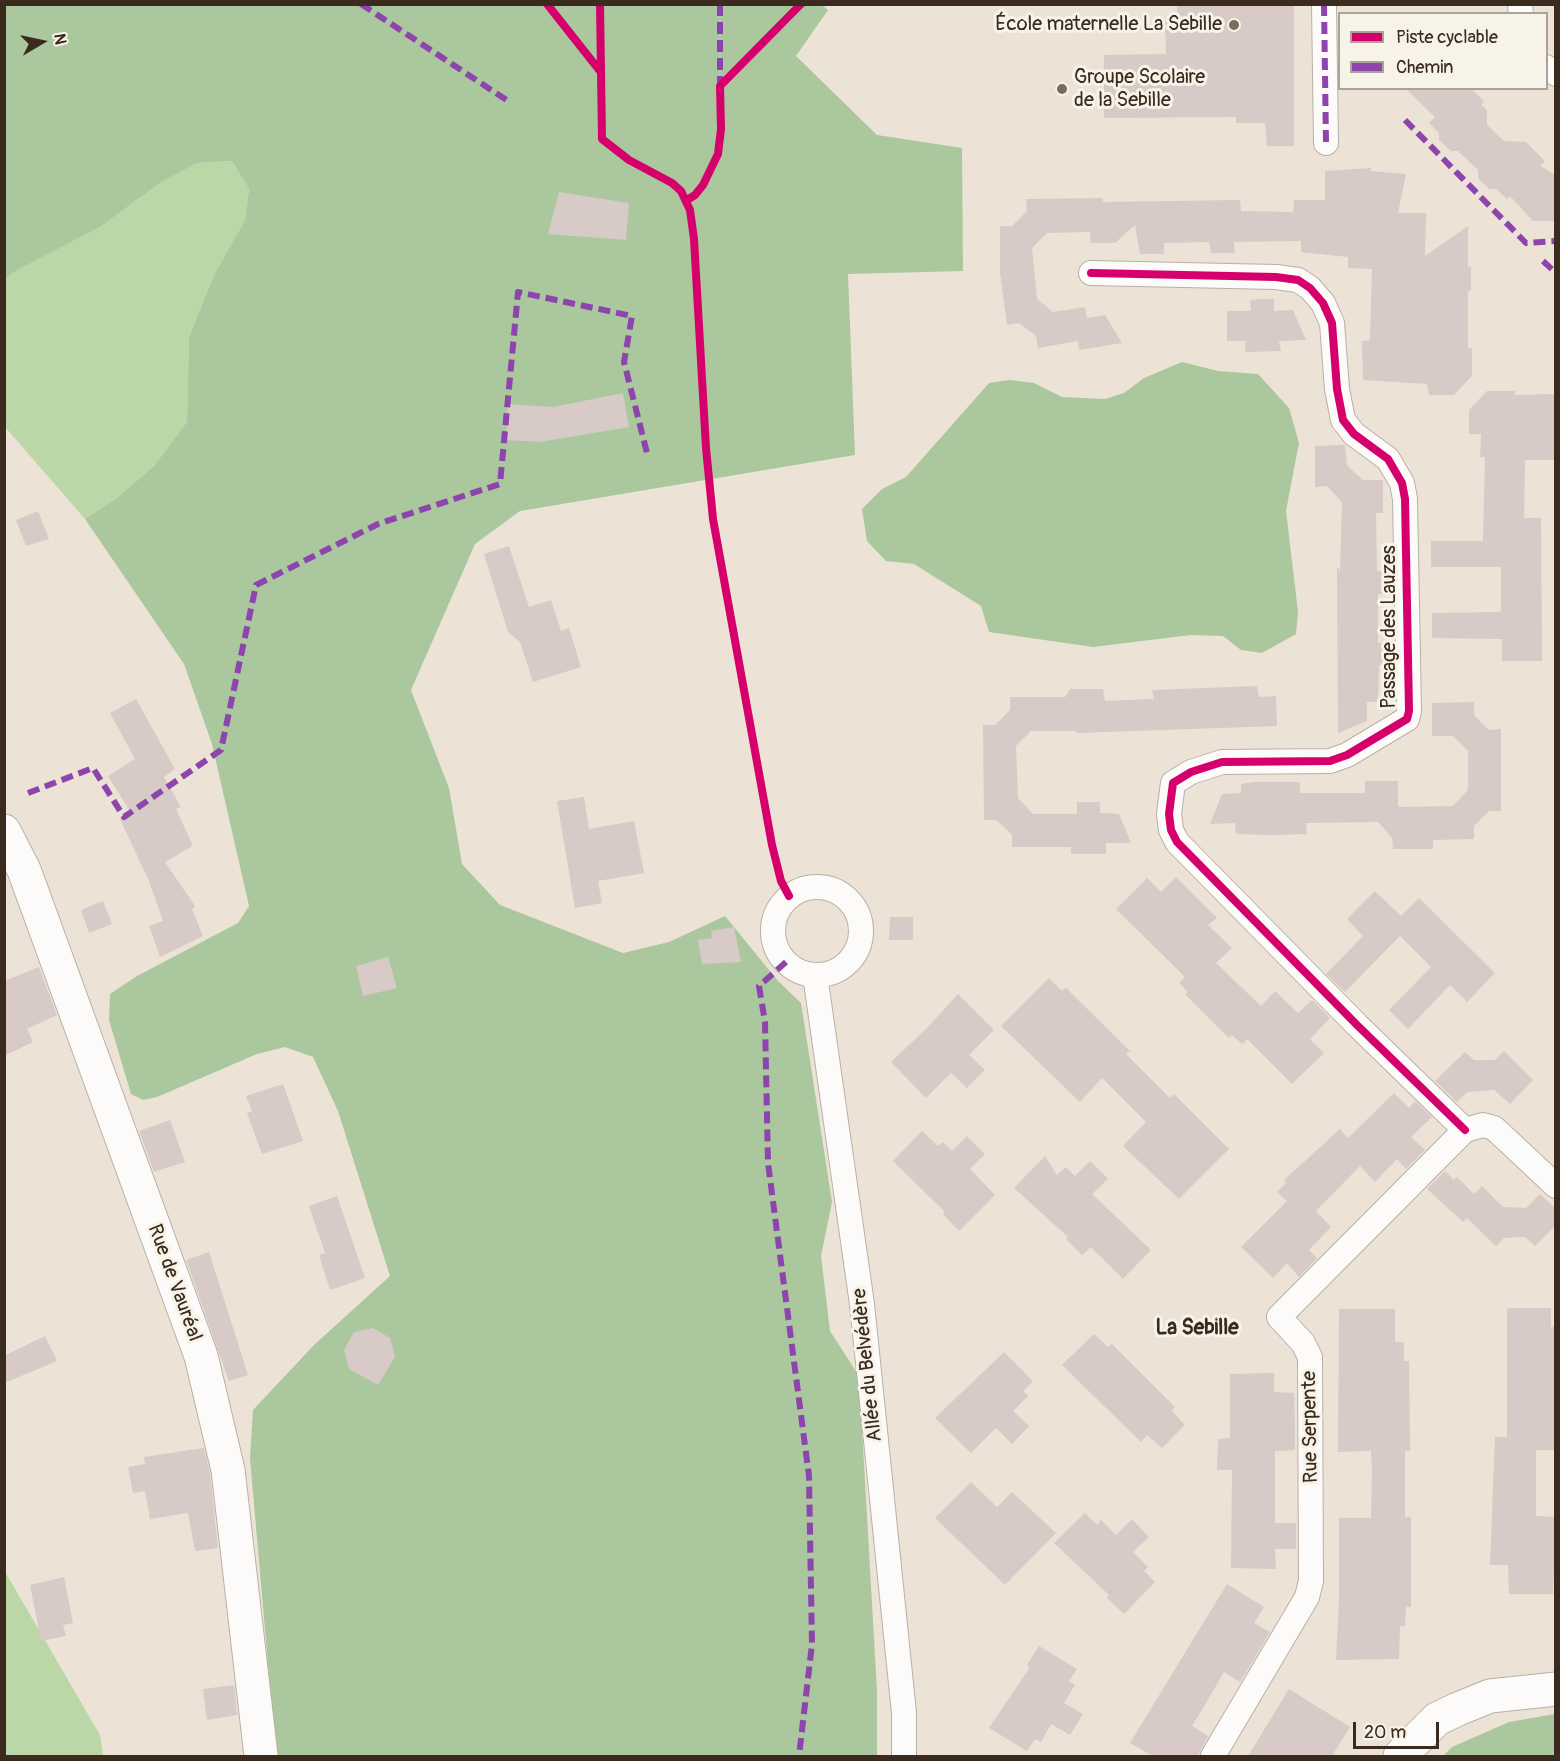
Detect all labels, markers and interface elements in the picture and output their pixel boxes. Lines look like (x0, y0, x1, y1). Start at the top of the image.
north arrow (12, 12, 72, 72)
legend (1338, 12, 1548, 90)
place label: École maternelle La Sebille (995, 13, 1222, 37)
marker: École maternelle La Sebille (1227, 18, 1241, 32)
text: Piste cyclable (1396, 26, 1498, 49)
text: N (49, 32, 71, 46)
text: Chemin (1396, 56, 1453, 79)
place label: Groupe Scolaire de la Sebille (1074, 66, 1205, 113)
marker: Groupe Scolaire de la Sebille (1055, 82, 1069, 96)
street label: Passage des Lauzes (1378, 545, 1402, 709)
street label: Rue de Vauréal (142, 1221, 206, 1345)
street label: Allée du Belvédère (848, 1287, 888, 1443)
district label: La Sebille (1155, 1316, 1239, 1342)
street label: Rue Serpente (1298, 1371, 1324, 1483)
scale bar (1356, 1710, 1442, 1748)
text: 20 m (1364, 1721, 1406, 1744)

